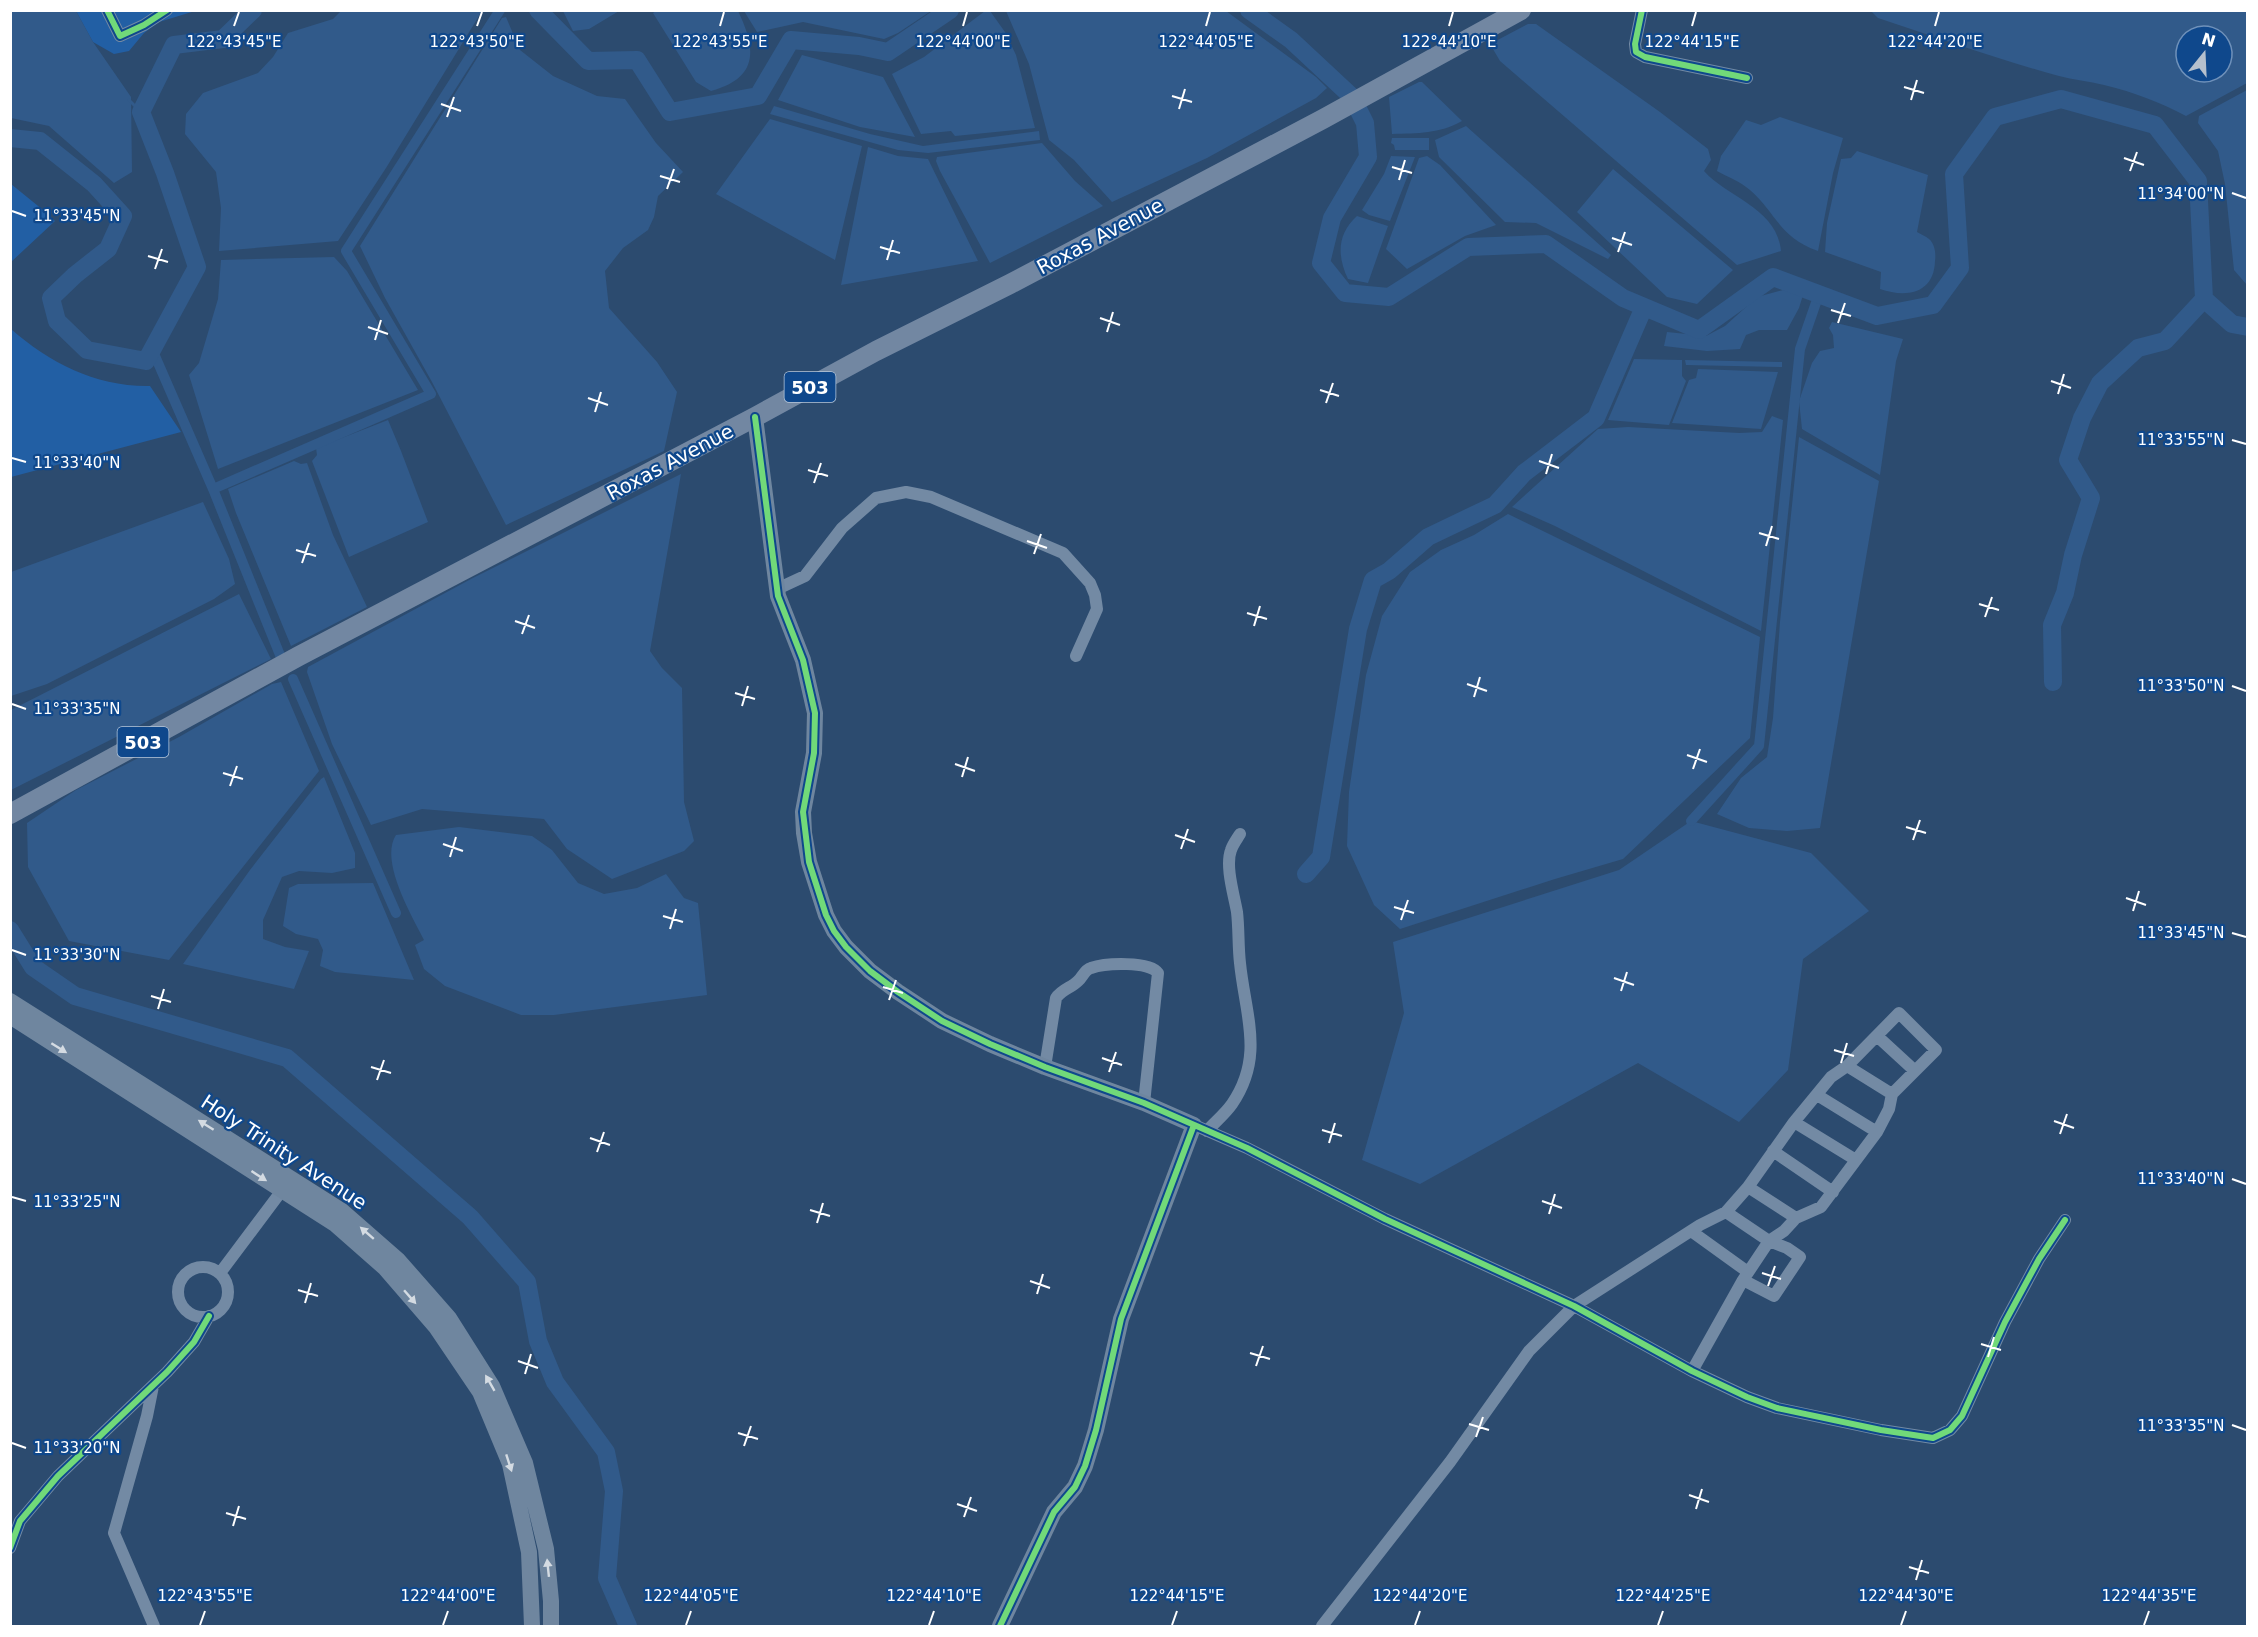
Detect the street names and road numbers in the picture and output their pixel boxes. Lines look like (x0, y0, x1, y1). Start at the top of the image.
street label: Roxas Avenue (1033, 193, 1167, 279)
road number: 503 (784, 372, 836, 402)
street label: Roxas Avenue (603, 419, 737, 505)
road number: 503 (118, 727, 168, 757)
street label: Holy Trinity Avenue (197, 1089, 371, 1215)

